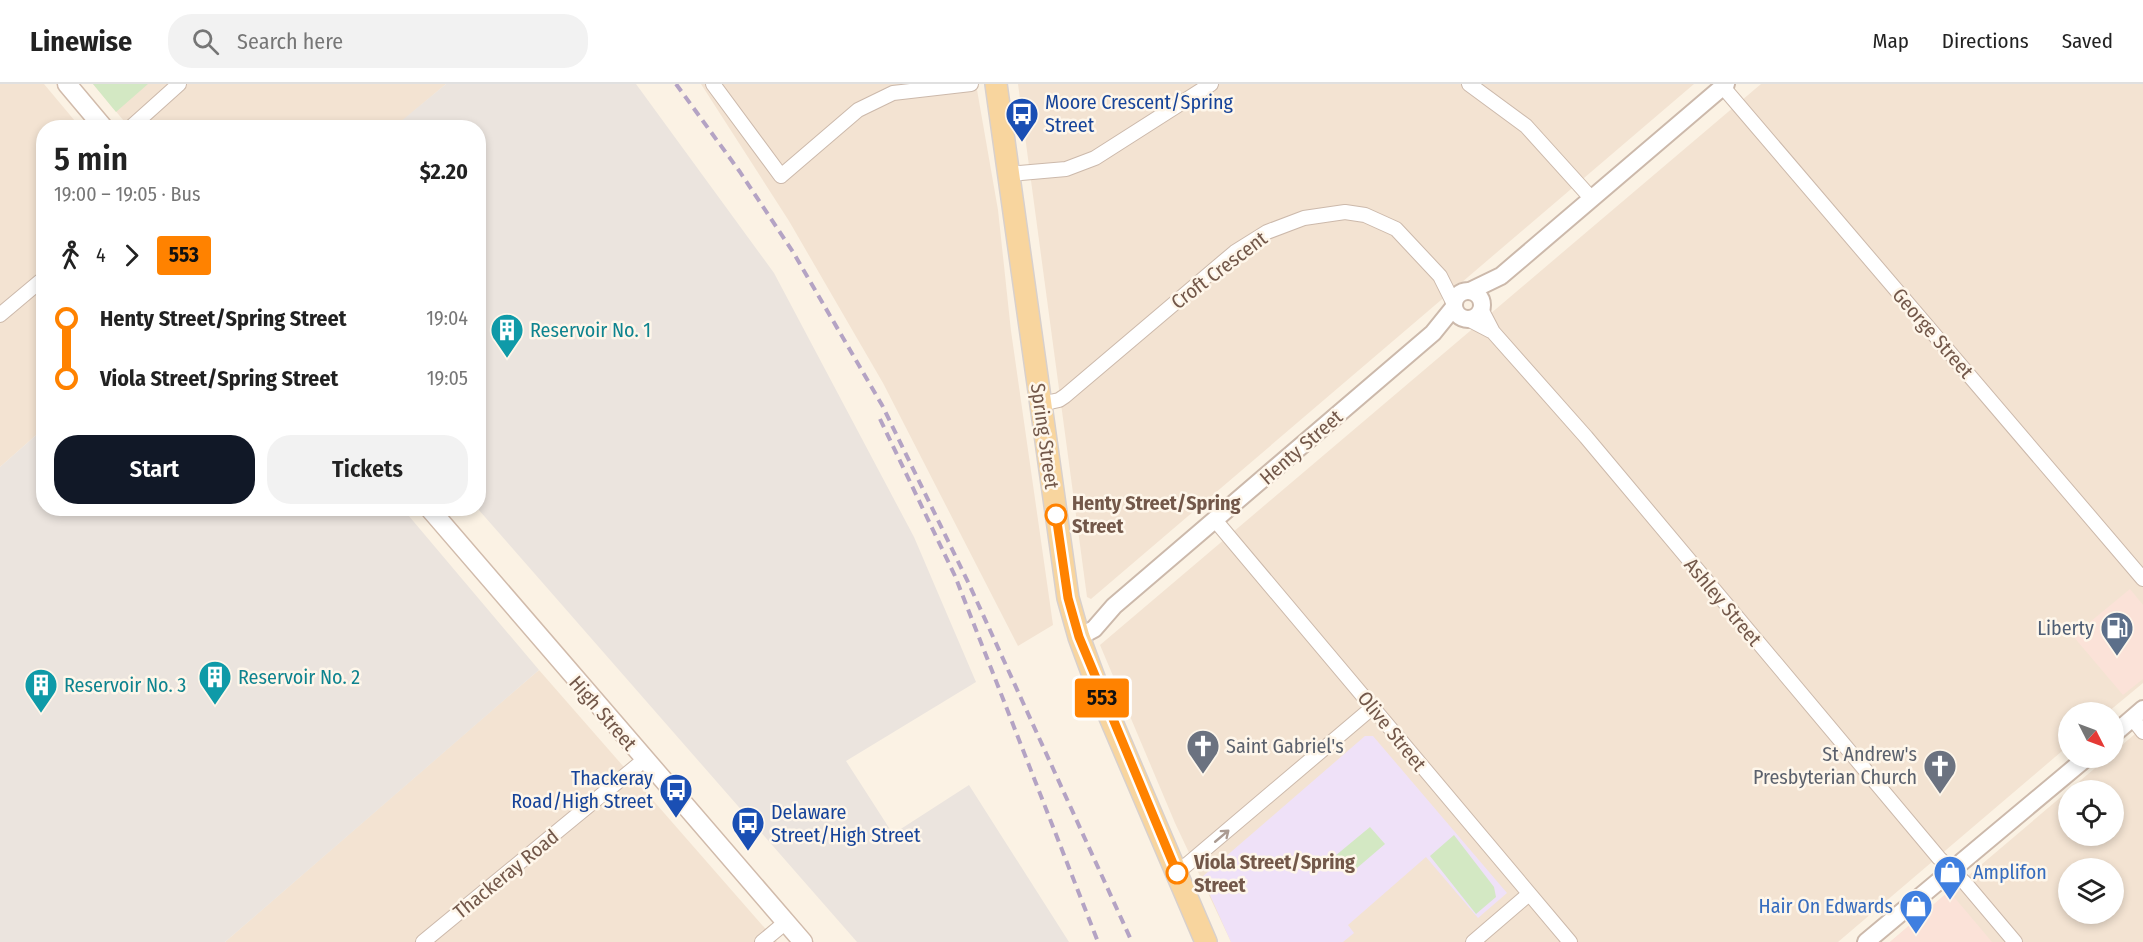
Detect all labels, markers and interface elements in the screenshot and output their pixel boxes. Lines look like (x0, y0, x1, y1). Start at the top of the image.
search box (168, 14, 588, 68)
text: Linewise (30, 25, 132, 58)
icon: search (189, 25, 222, 58)
text: Search here (237, 28, 343, 55)
text: Map (1872, 28, 1909, 54)
text: Directions (1942, 28, 2029, 54)
text: Saved (2062, 28, 2113, 54)
place label: Moore Crescent/Spring Street (1045, 90, 1234, 137)
bus stop icon: Moore Crescent/Spring Street (1004, 96, 1040, 143)
text: 5 min (54, 139, 128, 179)
text: $2.20 (420, 158, 468, 185)
text: 19:00 – 19:05 · Bus (54, 182, 200, 206)
street label: Croft Crescent (1166, 226, 1272, 314)
icon: walk (54, 239, 87, 272)
icon: forward (115, 239, 148, 272)
text: 553 (169, 242, 199, 268)
text: 4 (96, 243, 106, 267)
street label: George Street (1887, 283, 1979, 383)
text: Henty Street/Spring Street (100, 305, 346, 332)
text: 19:04 (426, 306, 468, 330)
building icon: Reservoir No. 1 (489, 312, 525, 359)
place label: Reservoir No. 1 (530, 318, 651, 342)
text: Viola Street/Spring Street (100, 365, 338, 392)
text: 19:05 (427, 366, 468, 390)
street label: Spring Street (1026, 382, 1064, 491)
street label: Henty Street (1255, 404, 1348, 489)
button: Start (54, 435, 255, 504)
button: Tickets (267, 435, 468, 504)
place label: Henty Street/Spring Street (1072, 491, 1240, 538)
marker: Henty Street/Spring Street (1045, 504, 1067, 526)
street label: Ashley Street (1679, 553, 1767, 651)
fuel station icon: Liberty (2099, 610, 2135, 657)
place label: Liberty (2037, 616, 2094, 640)
building icon: Reservoir No. 2 (197, 659, 233, 706)
place label: Reservoir No. 2 (238, 665, 360, 689)
building icon: Reservoir No. 3 (23, 667, 59, 714)
street label: High Street (564, 671, 642, 756)
place label: Reservoir No. 3 (64, 673, 186, 697)
line badge: 553 (1068, 678, 1136, 718)
text: 553 (1087, 685, 1117, 711)
street label: Olive Street (1353, 686, 1432, 776)
north arrow (2058, 702, 2124, 768)
map controls (2058, 702, 2124, 924)
church icon: Saint Gabriel's (1185, 728, 1221, 775)
place label: Saint Gabriel's (1226, 734, 1344, 758)
place label: St Andrew's Presbyterian Church (1753, 742, 1917, 789)
church icon: St Andrew's Presbyterian Church (1922, 748, 1958, 795)
place label: Thackeray Road/High Street (511, 766, 653, 813)
bus stop icon: Thackeray Road/High Street (658, 772, 694, 819)
button: locate (2058, 780, 2124, 846)
place label: Delaware Street/High Street (771, 800, 921, 847)
bus stop icon: Delaware Street/High Street (730, 805, 766, 852)
street label: Thackeray Road (449, 824, 563, 924)
one-way arrow (1214, 829, 1229, 843)
place label: Viola Street/Spring Street (1193, 850, 1355, 897)
shop icon: Amplifon (1932, 854, 1968, 901)
button: layers (2058, 858, 2124, 924)
place label: Amplifon (1973, 860, 2047, 884)
marker: Viola Street/Spring Street (1166, 862, 1188, 884)
shop icon: Hair On Edwards (1898, 888, 1934, 935)
place label: Hair On Edwards (1759, 894, 1893, 918)

